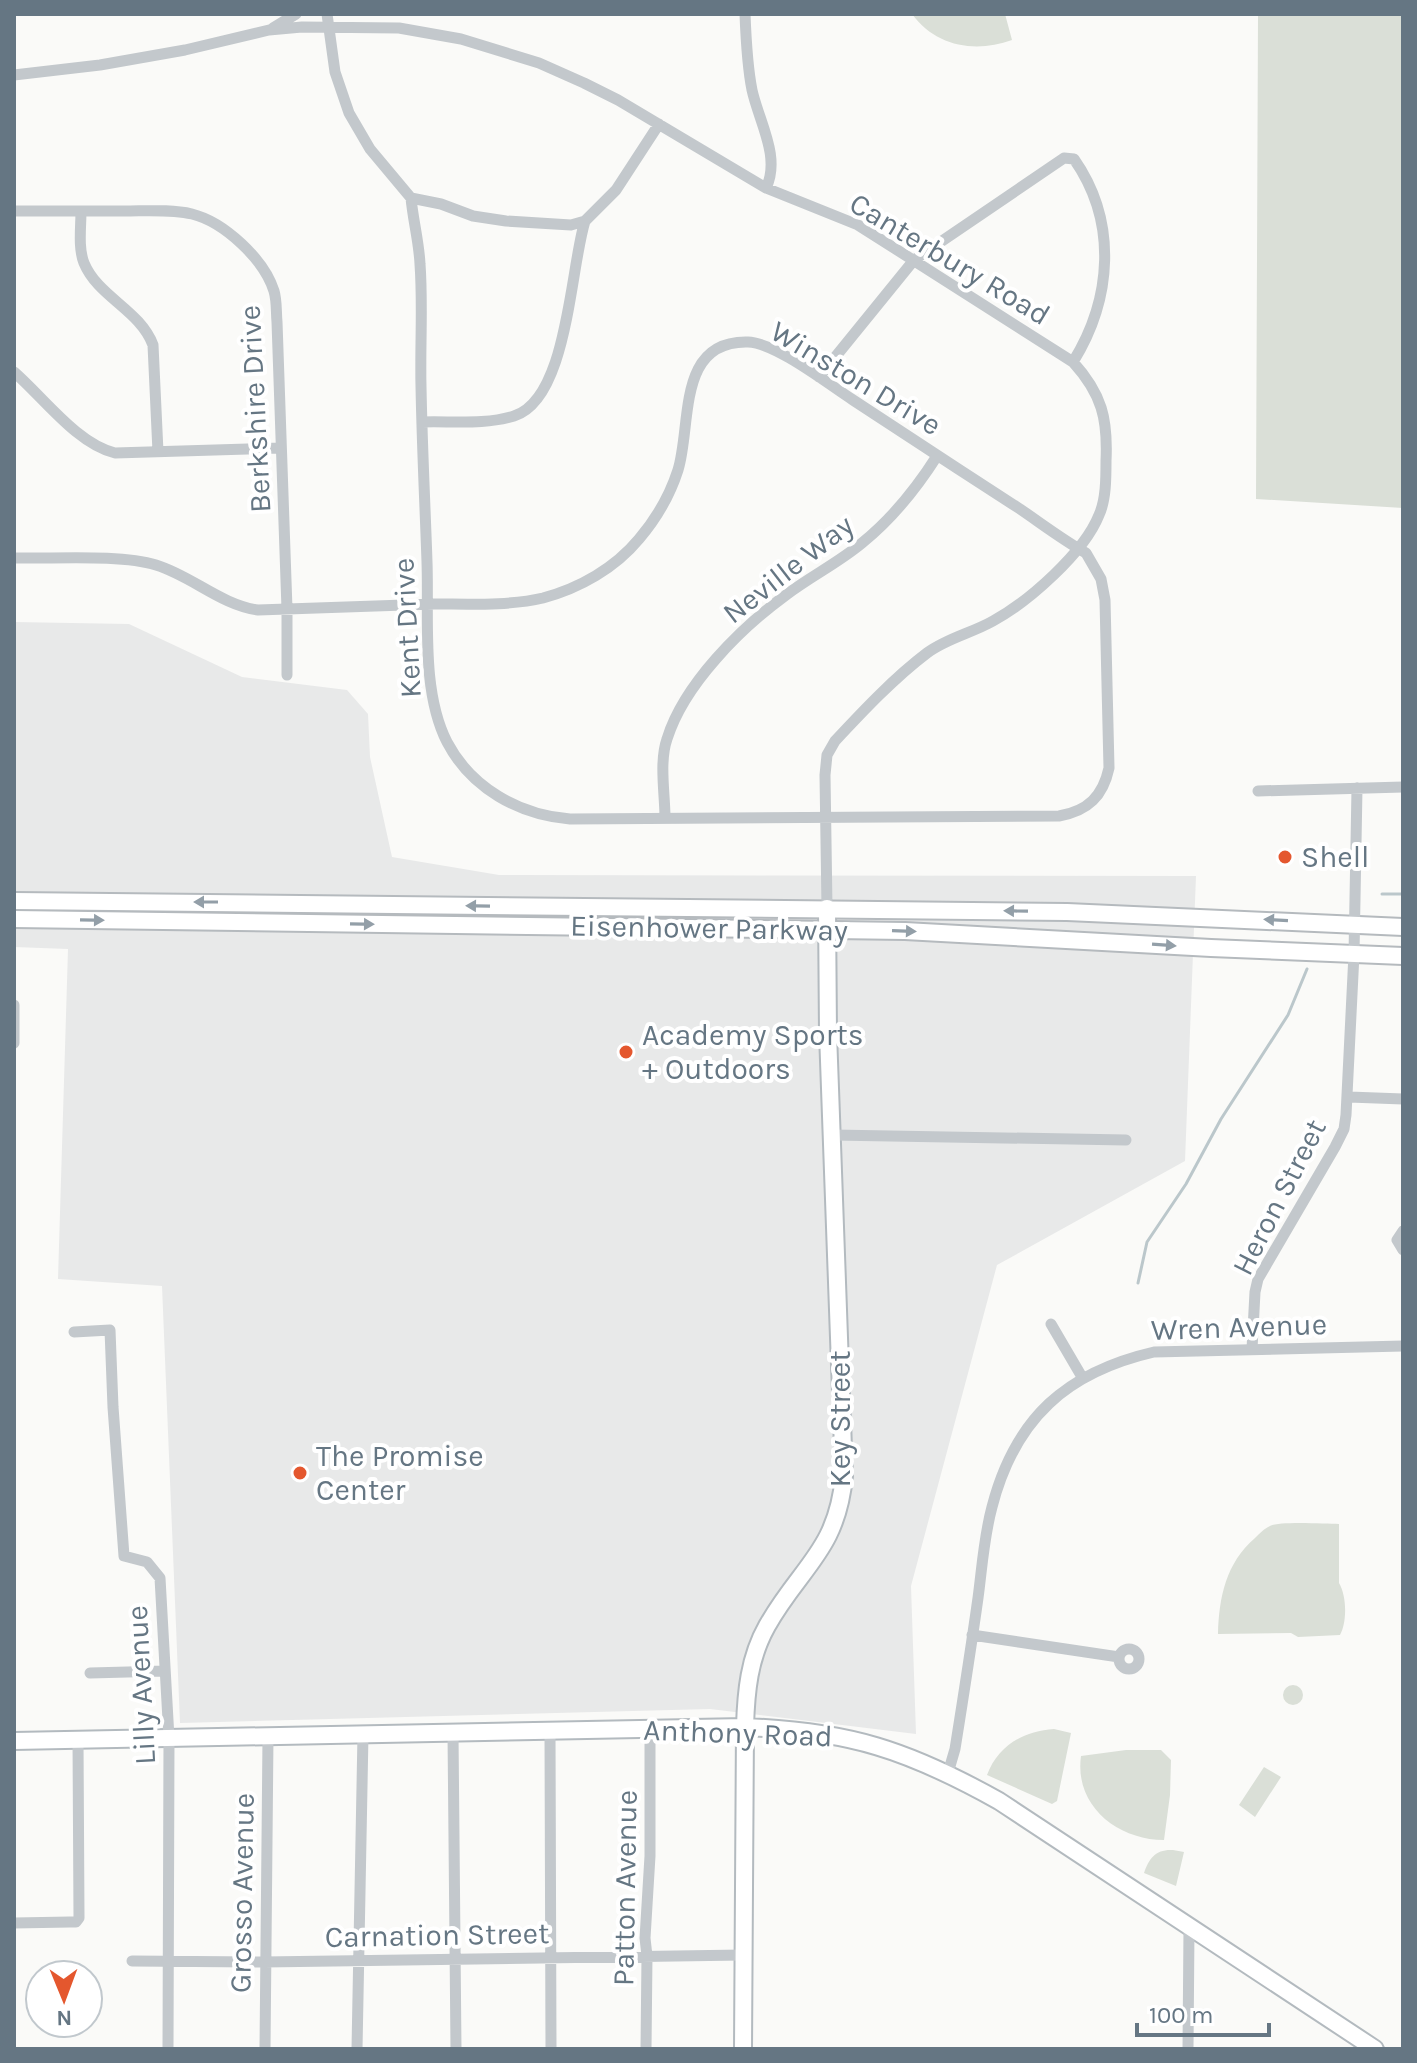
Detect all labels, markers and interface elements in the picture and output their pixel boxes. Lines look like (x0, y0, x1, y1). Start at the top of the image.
street label: Canterbury Road (843, 185, 1057, 333)
street label: Berkshire Drive (232, 304, 278, 514)
street label: Winston Drive (764, 313, 948, 443)
street label: Neville Way (716, 507, 860, 631)
street label: Kent Drive (385, 557, 429, 699)
place label: Shell (1301, 839, 1369, 875)
marker: Shell (1276, 848, 1294, 866)
one-way arrow (193, 896, 218, 908)
one-way arrow (465, 900, 490, 913)
one-way arrow (1003, 905, 1028, 918)
street label: Eisenhower Parkway (570, 908, 848, 948)
one-way arrow (80, 914, 105, 927)
one-way arrow (1263, 914, 1288, 927)
one-way arrow (350, 918, 375, 930)
one-way arrow (892, 924, 917, 937)
one-way arrow (1152, 939, 1177, 952)
place label: Academy Sports + Outdoors (642, 1017, 864, 1087)
marker: Academy Sports + Outdoors (617, 1043, 635, 1061)
street label: Heron Street (1224, 1113, 1334, 1281)
street label: Wren Avenue (1150, 1306, 1328, 1348)
street label: Key Street (822, 1350, 858, 1488)
place label: The Promise Center (316, 1438, 484, 1508)
marker: The Promise Center (291, 1464, 309, 1482)
street label: Lilly Avenue (119, 1604, 163, 1766)
street label: Anthony Road (643, 1712, 833, 1754)
street label: Patton Avenue (605, 1790, 645, 1986)
street label: Grosso Avenue (222, 1793, 262, 1993)
street label: Carnation Street (324, 1915, 550, 1955)
north arrow (24, 1959, 104, 2039)
scale bar (1137, 1987, 1269, 2037)
text: 100 m (1149, 2001, 1214, 2029)
text: N (56, 2005, 72, 2031)

